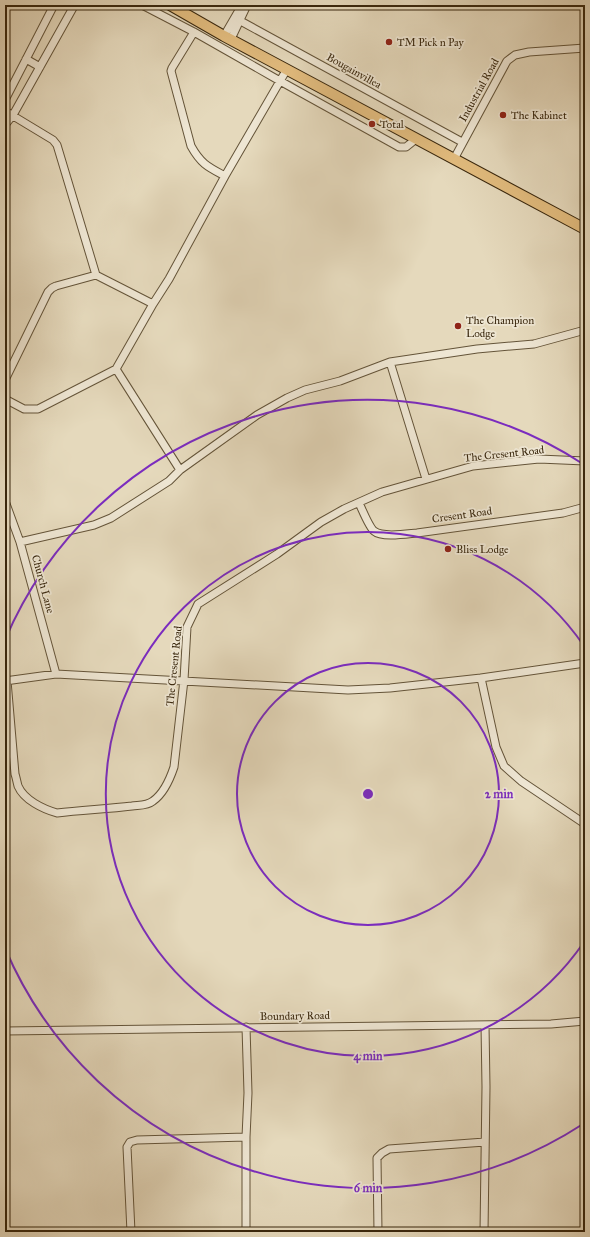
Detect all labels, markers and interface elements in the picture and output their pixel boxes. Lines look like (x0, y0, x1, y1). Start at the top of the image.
place label: TM Pick n Pay (397, 36, 465, 49)
marker: TM Pick n Pay (384, 37, 394, 47)
street label: Bougainvillea (324, 51, 384, 92)
street label: Industrial Road (456, 56, 502, 124)
place label: The Kabinet (511, 109, 567, 122)
marker: The Kabinet (498, 110, 508, 120)
place label: Total (380, 118, 404, 131)
marker: Total (367, 119, 377, 129)
place label: The Champion Lodge (466, 314, 534, 340)
marker: The Champion Lodge (453, 321, 463, 331)
street label: The Cresent Road (463, 443, 545, 465)
street label: Cresent Road (431, 504, 493, 526)
place label: Bliss Lodge (456, 543, 509, 556)
marker: Bliss Lodge (443, 544, 453, 554)
street label: Church Lane (29, 553, 57, 615)
street label: The Cresent Road (163, 625, 185, 707)
centre of rings (361, 787, 375, 801)
text: 2 min (485, 787, 514, 801)
street label: Boundary Road (260, 1009, 331, 1023)
text: 4 min (353, 1049, 383, 1064)
text: 6 min (354, 1181, 383, 1195)

